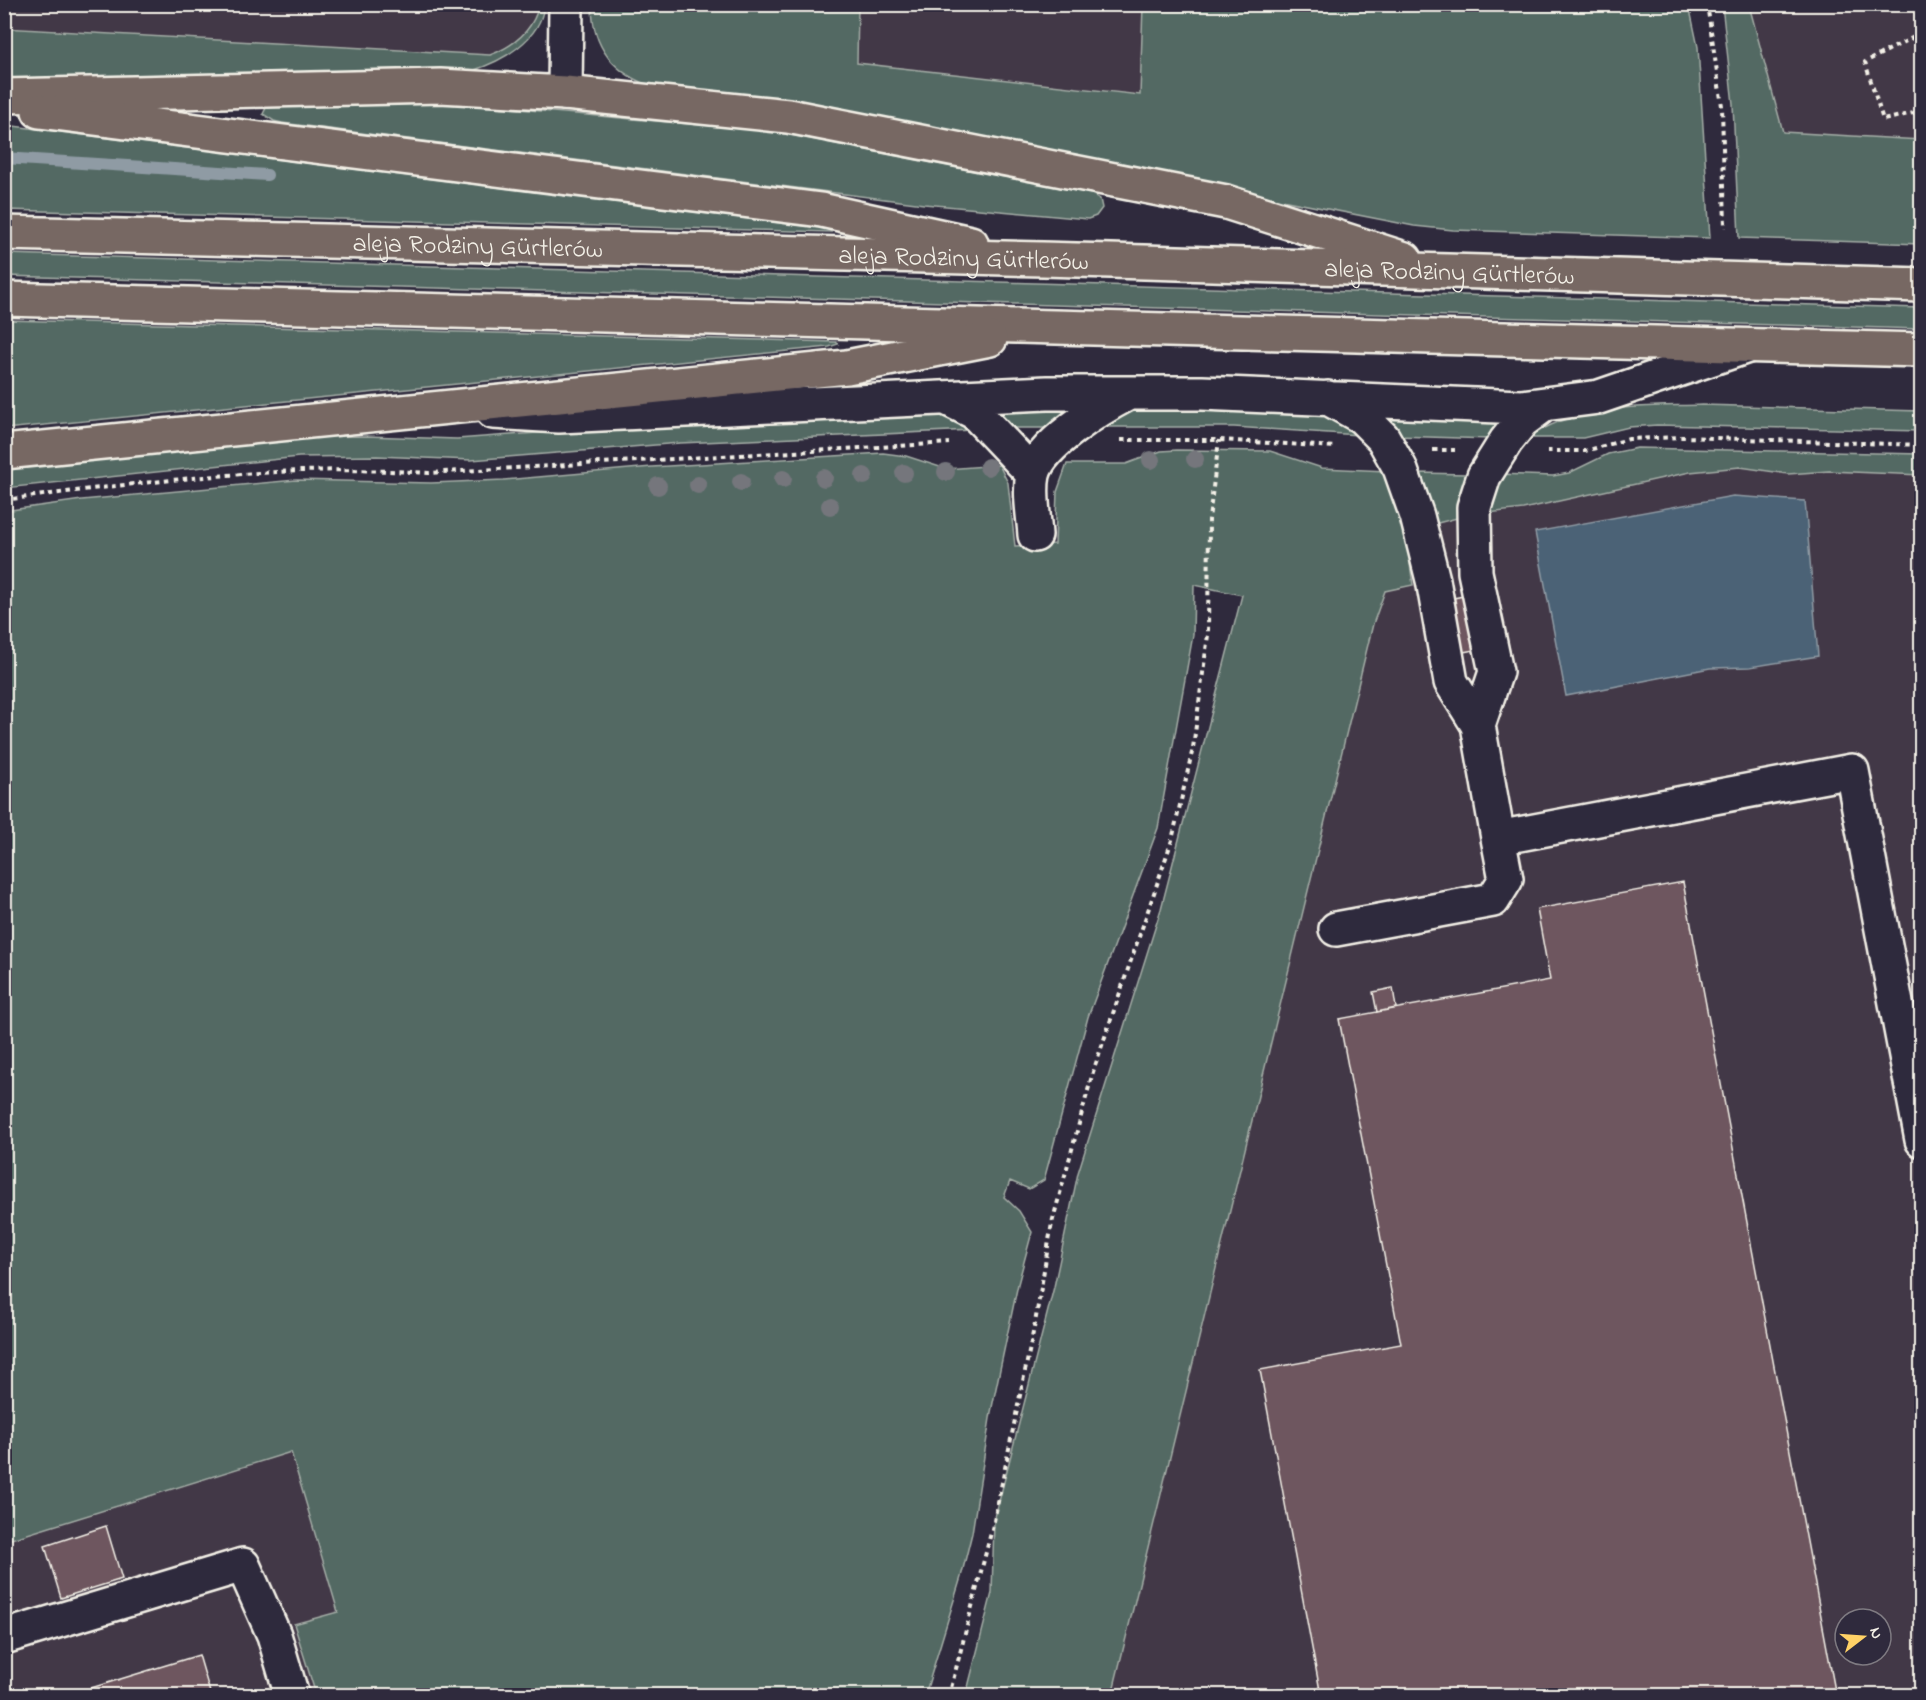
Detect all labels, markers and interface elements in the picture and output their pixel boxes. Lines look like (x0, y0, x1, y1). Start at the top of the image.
street label: aleja Rodziny Gürtlerów (352, 226, 603, 270)
street label: aleja Rodziny Gürtlerów (838, 238, 1089, 282)
street label: aleja Rodziny Gürtlerów (1324, 251, 1575, 297)
north arrow (1833, 1607, 1893, 1667)
text: N (1862, 1625, 1889, 1642)

